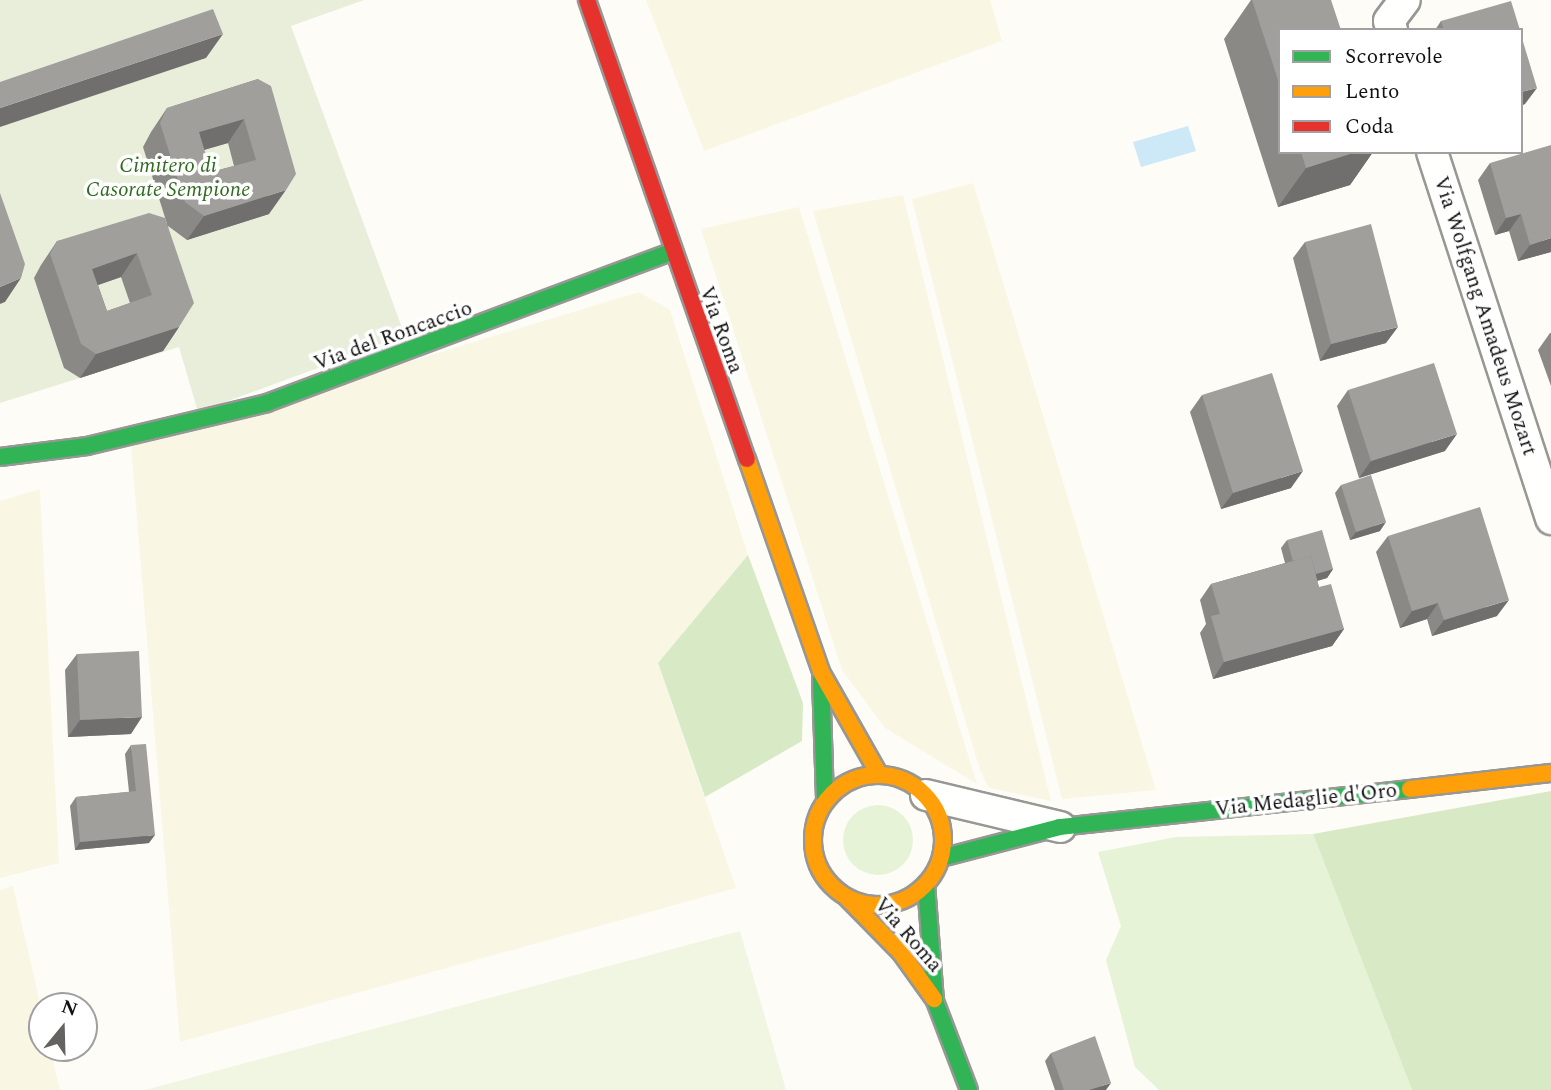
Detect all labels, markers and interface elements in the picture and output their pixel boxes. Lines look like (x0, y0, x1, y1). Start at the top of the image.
legend (1278, 28, 1523, 154)
text: Scorrevole (1345, 41, 1443, 73)
text: Lento (1345, 76, 1399, 108)
text: Coda (1345, 111, 1394, 143)
park label: Cimitero di Casorate Sempione (86, 153, 250, 203)
street label: Via Wolfgang Amadeus Mozart (1428, 173, 1542, 459)
street label: Via Roma (694, 283, 748, 377)
street label: Via del Roncaccio (310, 296, 476, 376)
street label: Via Medaglie d'Oro (1214, 778, 1398, 822)
street label: Via Roma (869, 892, 947, 978)
north arrow (28, 992, 98, 1062)
text: N (57, 992, 81, 1025)

